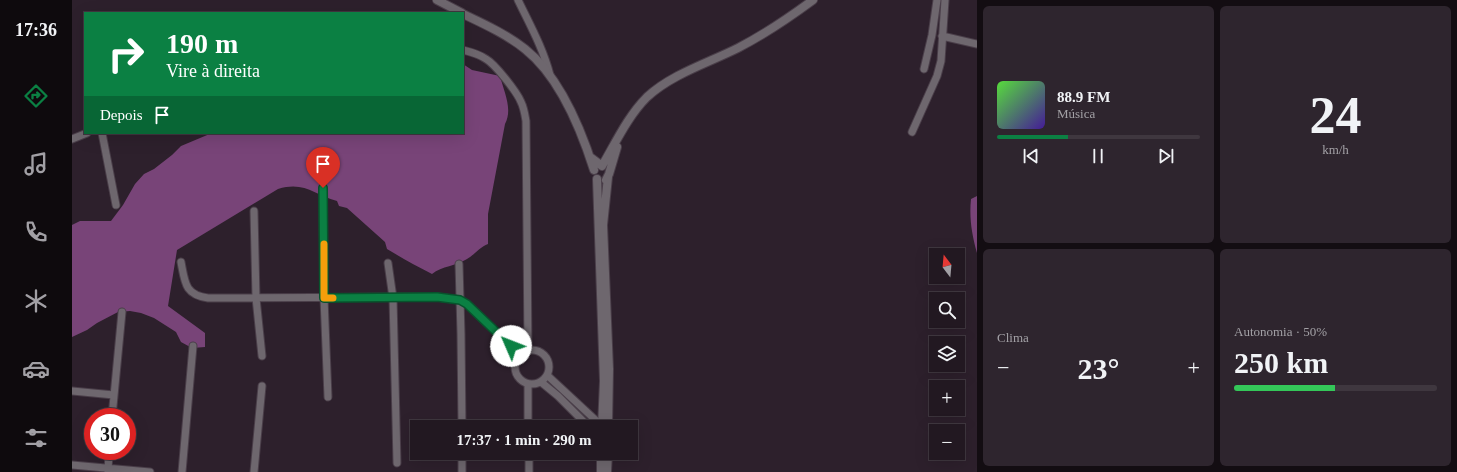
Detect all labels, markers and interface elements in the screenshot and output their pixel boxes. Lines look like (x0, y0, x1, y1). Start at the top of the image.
text: 17:36 (15, 20, 57, 40)
icon: right (100, 28, 152, 80)
text: 190 m (166, 28, 238, 59)
text: Vire à direita (166, 61, 260, 81)
icon: directions (22, 82, 50, 110)
text: 24 (1310, 87, 1362, 144)
text: 88.9 FM (1057, 89, 1110, 105)
icon: arrive (151, 104, 173, 126)
text: Música (1057, 106, 1095, 121)
text: Depois (100, 107, 143, 123)
text: km/h (1322, 142, 1349, 157)
icon: previous (1020, 145, 1042, 167)
icon: pause (1087, 145, 1109, 167)
icon: next (1155, 145, 1177, 167)
pin (306, 147, 340, 188)
icon: music (22, 150, 50, 178)
icon: arrive (312, 153, 334, 175)
icon: phone (22, 218, 50, 246)
north arrow (929, 248, 965, 284)
map controls (929, 248, 965, 460)
icon: climate (22, 287, 50, 315)
button: search (929, 292, 965, 328)
text: Autonomia · 50% (1234, 324, 1327, 339)
position arrow (490, 325, 532, 367)
text: Clima (997, 330, 1029, 345)
button: layers (929, 336, 965, 372)
text: 250 km (1234, 346, 1328, 379)
text: 23° (1078, 352, 1120, 385)
icon: car (22, 355, 50, 383)
text: − (997, 355, 1009, 380)
text: + (1188, 355, 1200, 380)
button: + (929, 380, 965, 416)
speed limit sign: 30 (84, 408, 136, 460)
icon: filters (22, 424, 50, 452)
button: − (929, 424, 965, 460)
text: 17:37 · 1 min · 290 m (457, 432, 592, 448)

